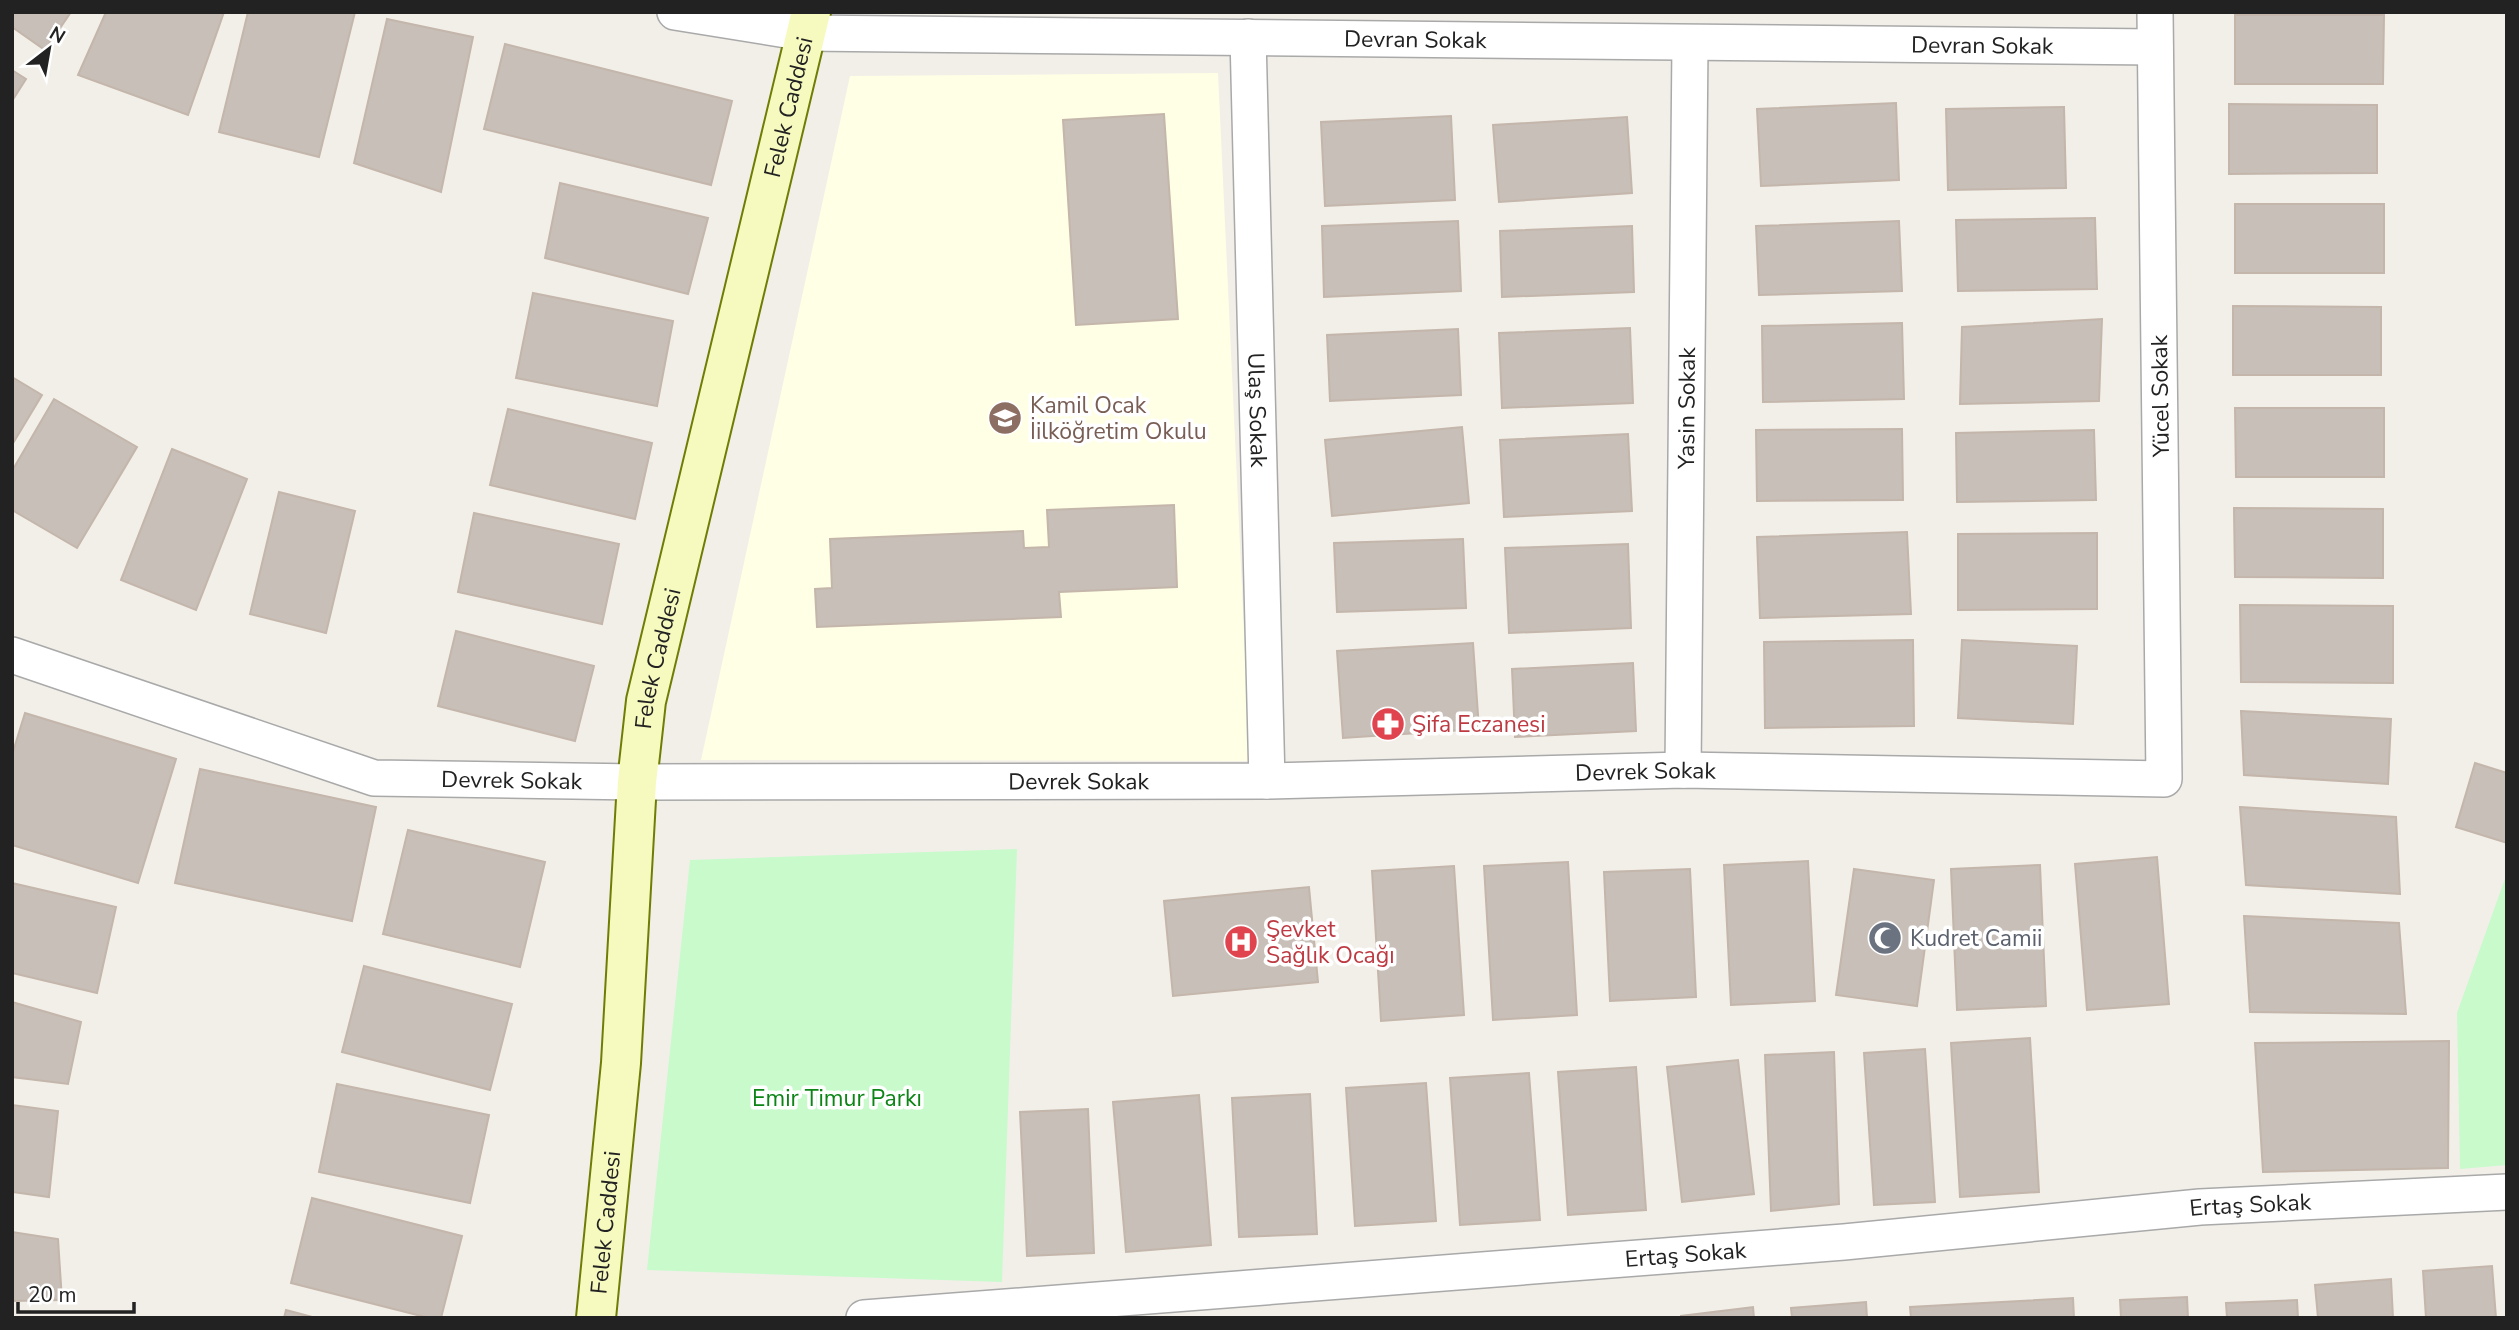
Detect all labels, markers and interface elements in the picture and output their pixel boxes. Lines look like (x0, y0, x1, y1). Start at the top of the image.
north arrow (14, 14, 84, 84)
text: N (44, 20, 70, 50)
street label: Devran Sokak (1344, 24, 1487, 56)
street label: Devran Sokak (1911, 29, 2054, 62)
street label: Felek Caddesi (757, 34, 821, 181)
street label: Yücel Sokak (2144, 334, 2177, 458)
street label: Yasin Sokak (1671, 347, 1703, 470)
street label: Ulaş Sokak (1240, 352, 1274, 468)
place label: Kamil Ocak İilköğretim Okulu (1030, 390, 1207, 447)
school or university icon: Kamil Ocak İilköğretim Okulu (986, 399, 1024, 437)
street label: Felek Caddesi (628, 585, 688, 731)
pharmacy icon: Şifa Eczanesi (1369, 705, 1407, 743)
place label: Şifa Eczanesi (1412, 709, 1546, 740)
street label: Devrek Sokak (1575, 755, 1717, 789)
street label: Devrek Sokak (441, 764, 583, 797)
street label: Devrek Sokak (1008, 766, 1150, 797)
place label: Şevket Sağlık Ocağı (1266, 914, 1395, 971)
mosque icon: Kudret Camii (1866, 919, 1904, 957)
hospital icon: Şevket Sağlık Ocağı (1222, 923, 1260, 961)
place label: Kudret Camii (1910, 923, 2042, 954)
park label: Emir Timur Parkı (752, 1083, 922, 1114)
street label: Felek Caddesi (583, 1150, 628, 1295)
street label: Ertaş Sokak (2188, 1187, 2312, 1224)
street label: Ertaş Sokak (1624, 1235, 1748, 1275)
scale bar (18, 1270, 133, 1314)
text: 20 m (28, 1281, 77, 1309)

